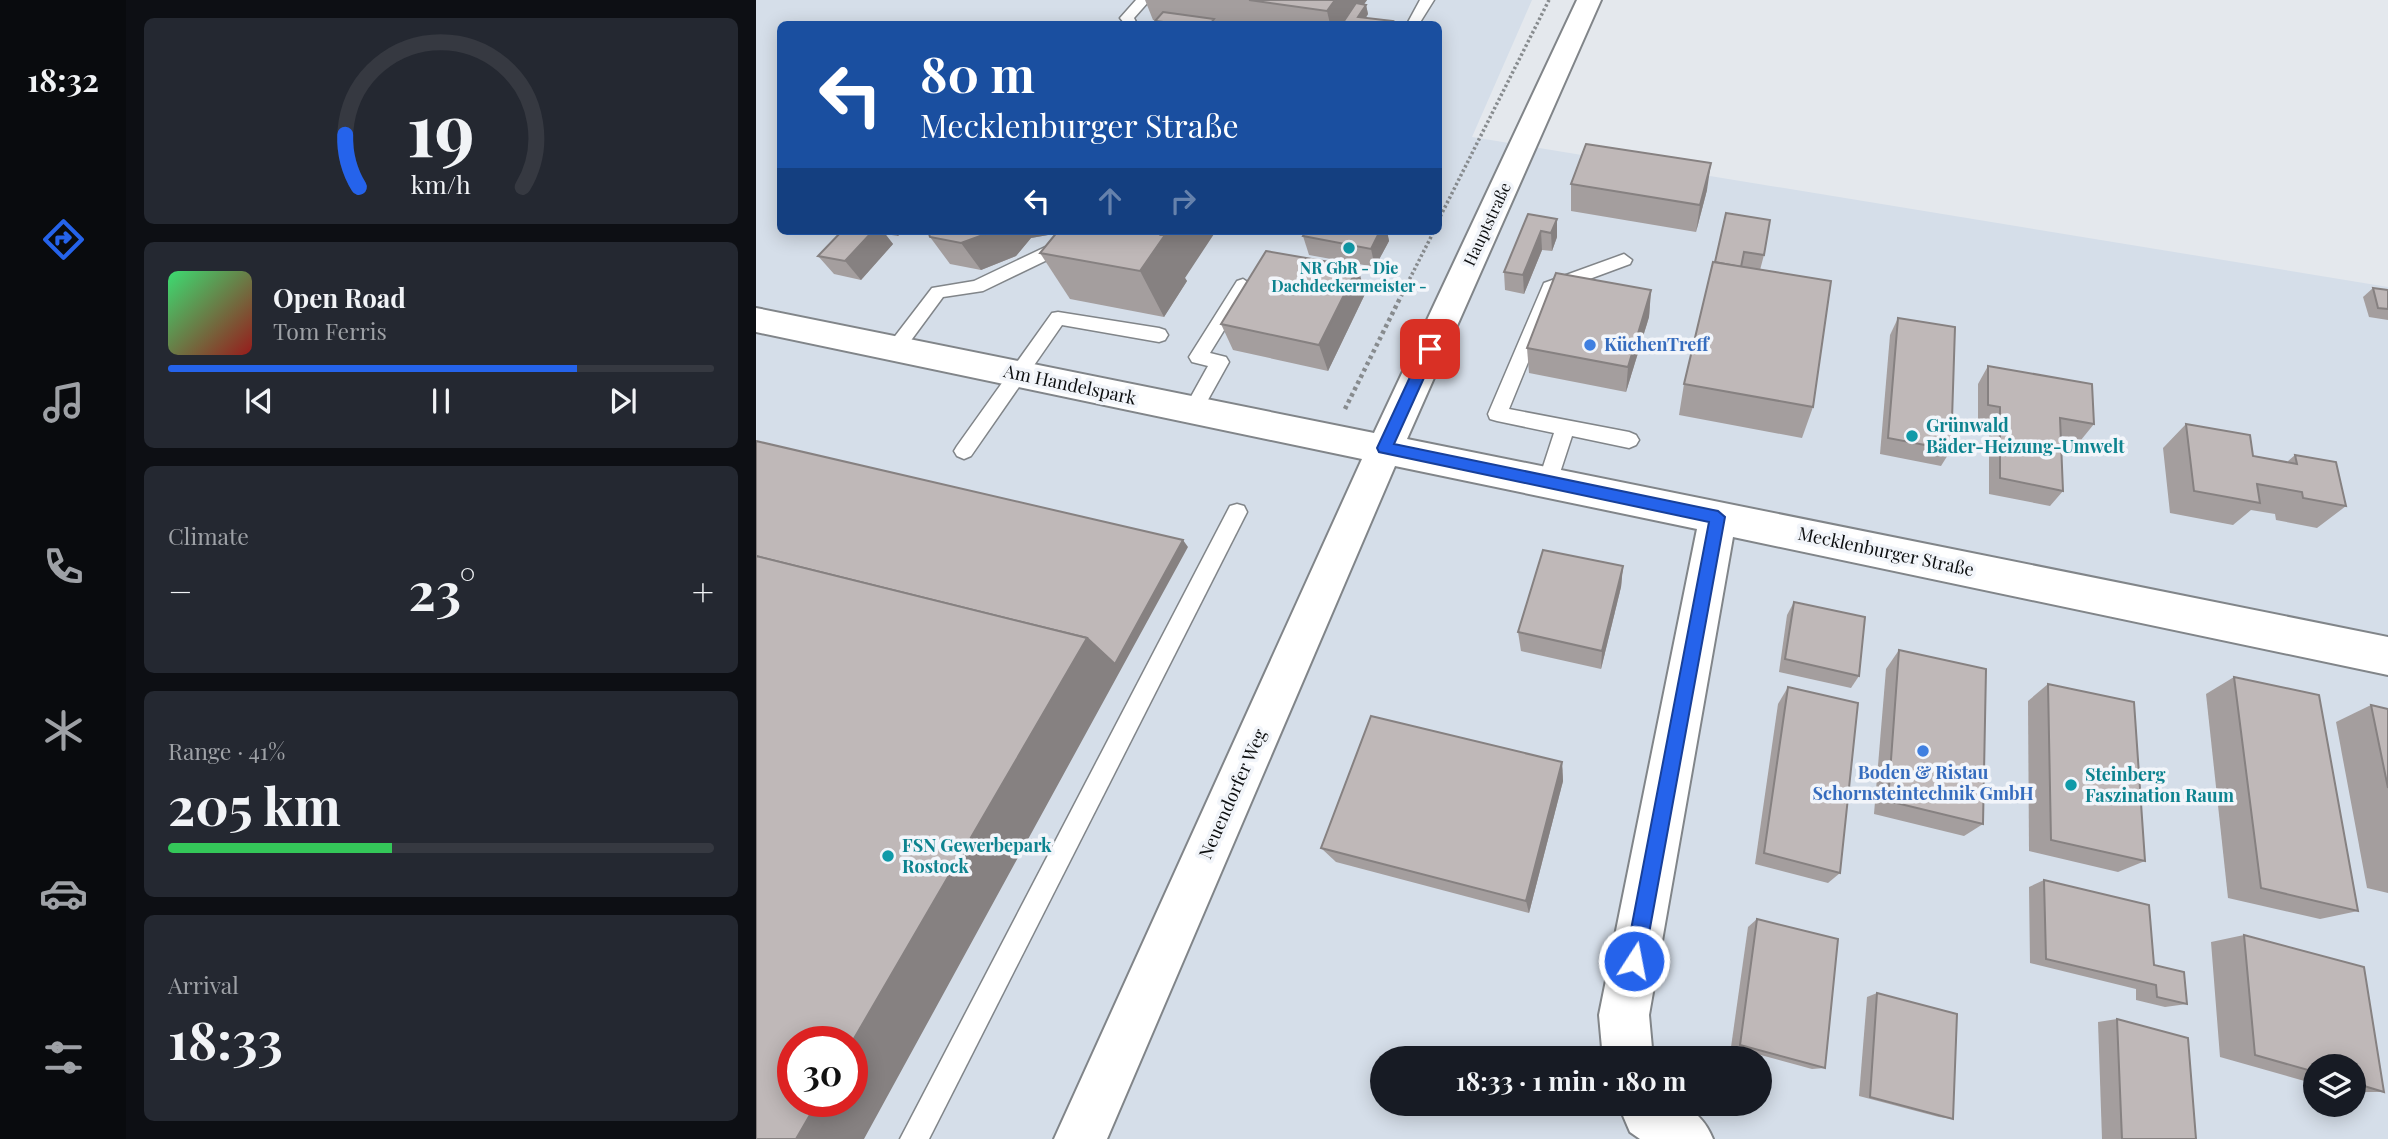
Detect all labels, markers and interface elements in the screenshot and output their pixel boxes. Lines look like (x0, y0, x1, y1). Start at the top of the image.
text: 80 m (920, 40, 1035, 105)
icon: left (805, 49, 896, 140)
text: 18:32 (27, 57, 99, 100)
text: 19 (407, 78, 475, 175)
text: Mecklenburger Straße (920, 103, 1239, 146)
text: km/h (411, 167, 471, 200)
street label: Hauptstraße (1458, 179, 1515, 269)
icon: left (1018, 182, 1056, 220)
icon: ahead (1091, 182, 1129, 220)
icon: right (1164, 182, 1202, 220)
icon: directions (39, 215, 88, 264)
marker: NR GbR - Die Dachdeckermeister - (1341, 240, 1357, 256)
place label: NR GbR - Die Dachdeckermeister - (1271, 257, 1427, 296)
text: Open Road (273, 280, 406, 315)
text: Tom Ferris (273, 315, 387, 346)
pin (1400, 319, 1460, 379)
icon: arrive (1411, 330, 1449, 368)
place label: KüchenTreff (1604, 332, 1710, 356)
marker: KüchenTreff (1582, 337, 1598, 353)
street label: Am Handelspark (1001, 358, 1139, 410)
icon: music (39, 378, 88, 427)
icon: previous (240, 382, 278, 420)
icon: pause (422, 382, 460, 420)
icon: next (604, 382, 642, 420)
place label: Grünwald Bäder-Heizung-Umwelt (1926, 413, 2125, 458)
marker: Grünwald Bäder-Heizung-Umwelt (1904, 428, 1920, 444)
text: Climate (168, 520, 249, 551)
street label: Mecklenburger Straße (1796, 521, 1976, 581)
icon: phone (39, 542, 88, 591)
text: 23° (409, 555, 476, 624)
text: − (168, 565, 193, 616)
text: + (692, 565, 714, 616)
icon: climate (39, 706, 88, 755)
street label: Neuendorfer Weg (1193, 724, 1272, 862)
text: Range · 41% (168, 735, 285, 766)
marker: Boden & Ristau Schornsteintechnik GmbH (1915, 743, 1931, 759)
place label: Boden & Ristau Schornsteintechnik GmbH (1812, 760, 2034, 805)
place label: Steinberg Faszination Raum (2085, 762, 2235, 807)
text: 205 km (168, 770, 341, 839)
marker: Steinberg Faszination Raum (2063, 777, 2079, 793)
place label: FSN Gewerbepark Rostock (902, 833, 1052, 878)
marker: FSN Gewerbepark Rostock (880, 848, 896, 864)
icon: car (39, 869, 88, 918)
position arrow (1597, 924, 1671, 998)
text: Arrival (168, 969, 239, 1000)
text: 18:33 (168, 1004, 283, 1073)
speed limit sign: 30 (777, 1026, 868, 1117)
icon: filters (39, 1033, 88, 1082)
map controls (2303, 1054, 2366, 1117)
button: layers (2303, 1054, 2366, 1117)
text: 18:33 · 1 min · 180 m (1456, 1063, 1686, 1098)

